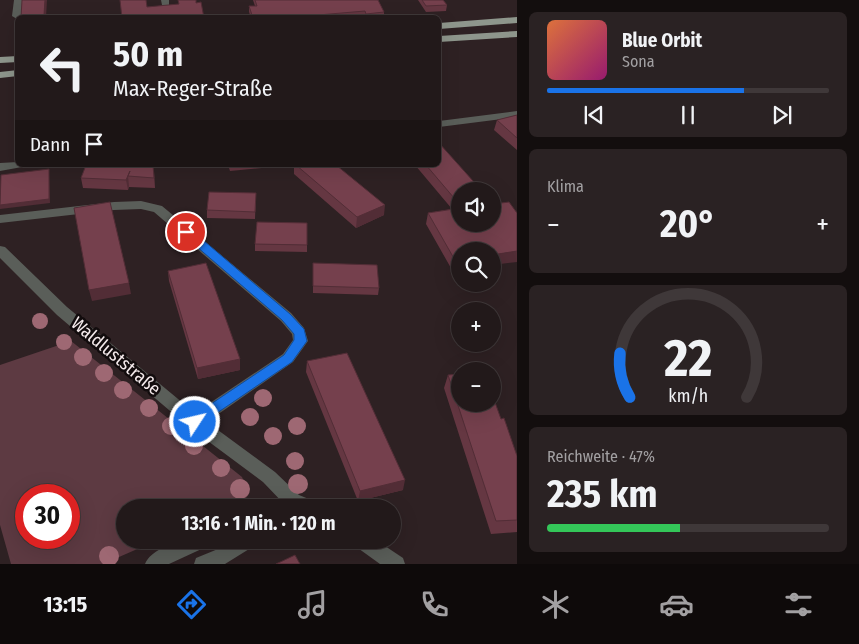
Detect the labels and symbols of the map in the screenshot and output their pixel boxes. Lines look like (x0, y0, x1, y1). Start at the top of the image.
pin (165, 211, 207, 253)
street label: Waldluststraße (67, 312, 165, 400)
position arrow (168, 395, 220, 447)
speed limit sign: 30 (15, 484, 80, 549)

